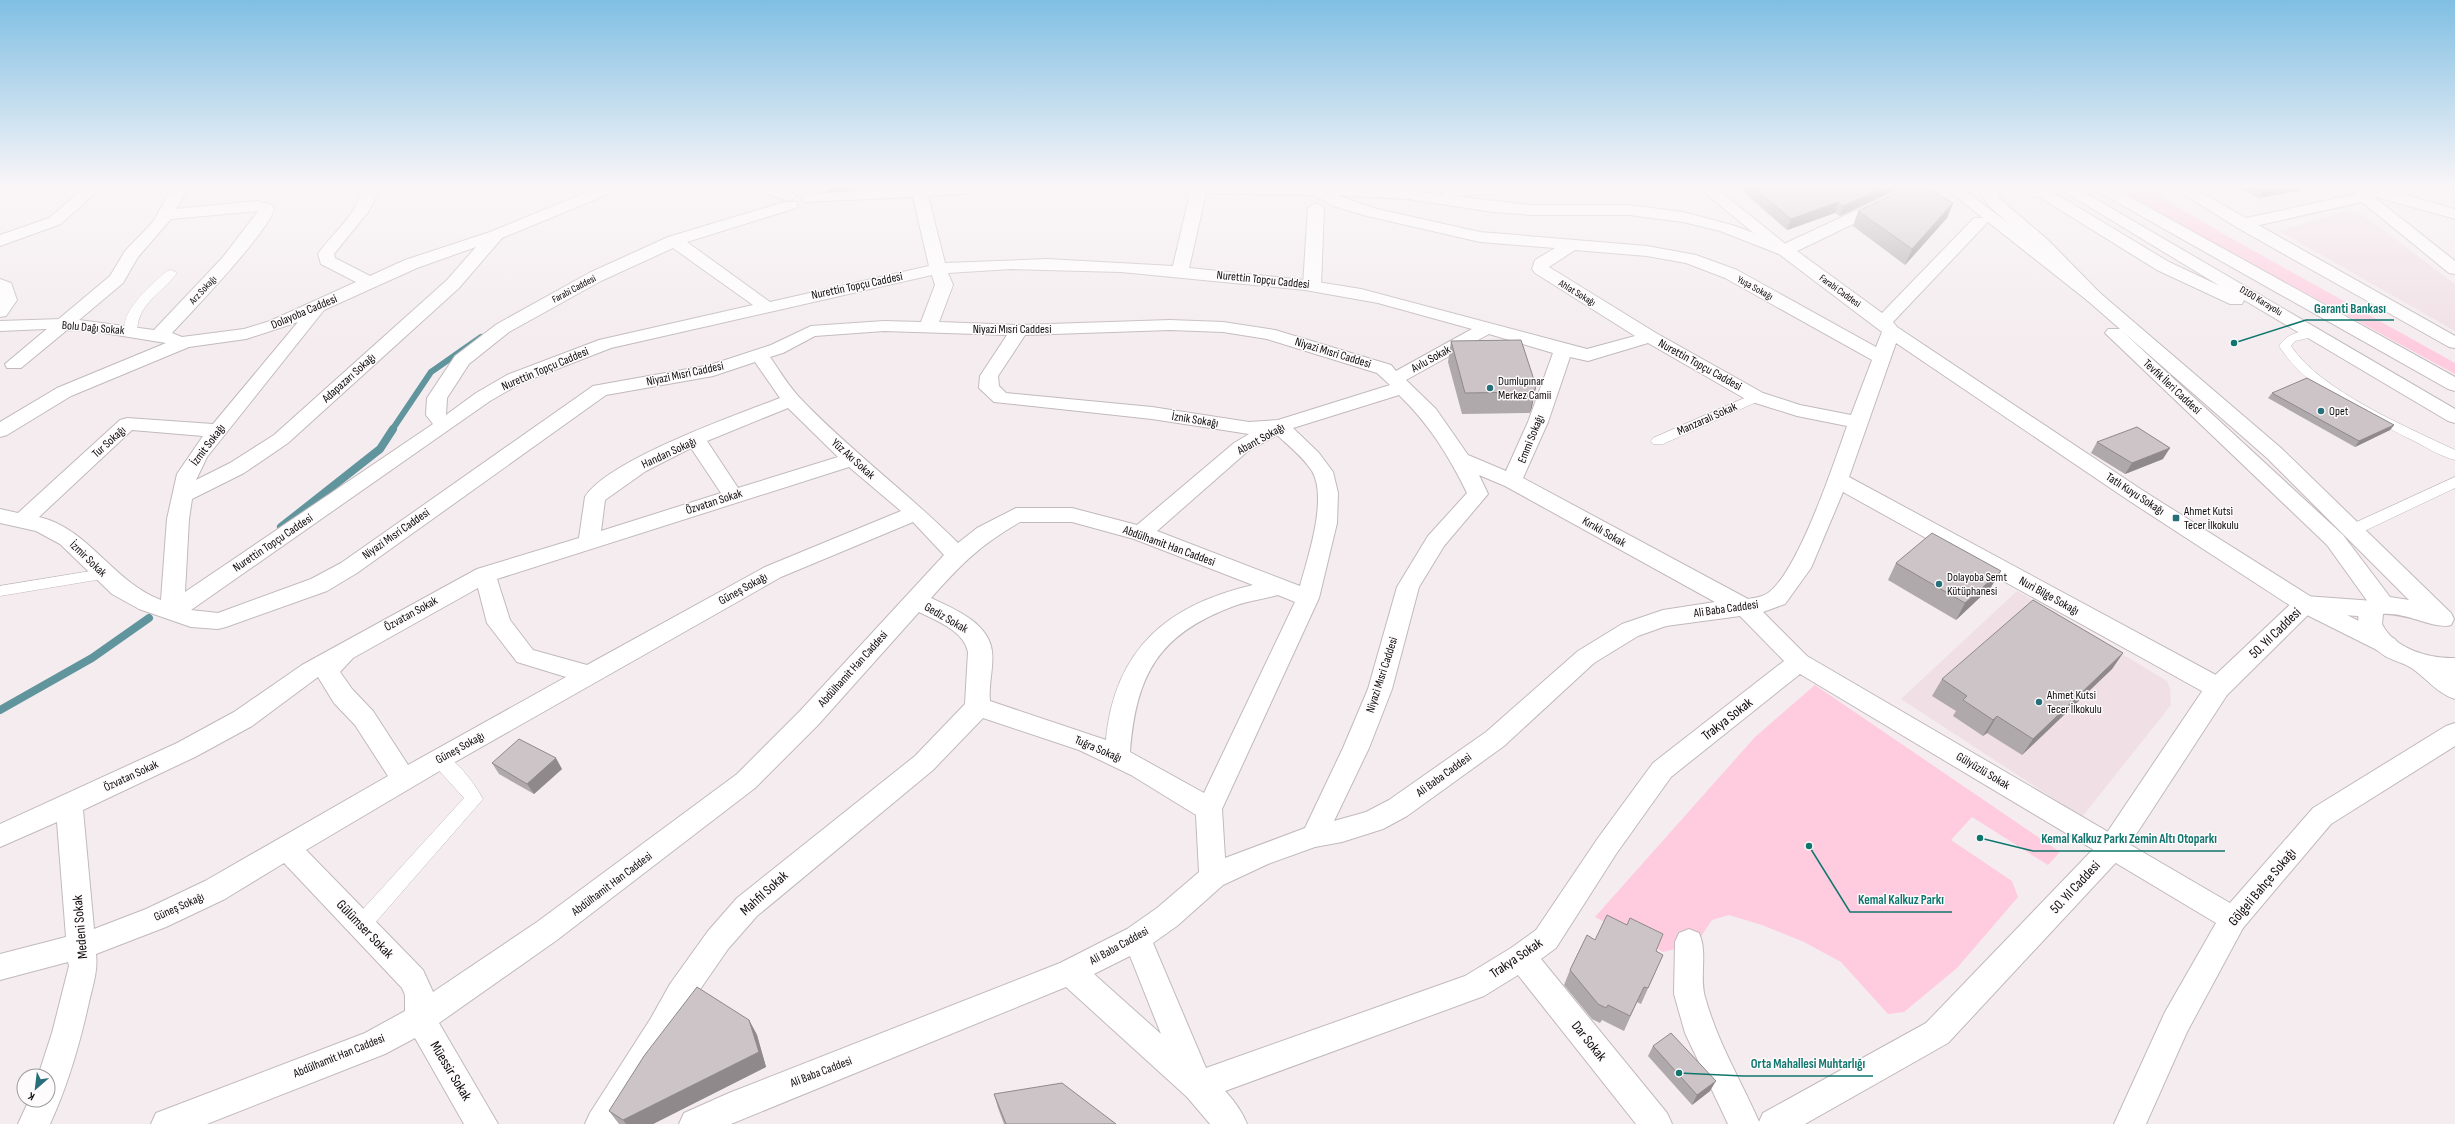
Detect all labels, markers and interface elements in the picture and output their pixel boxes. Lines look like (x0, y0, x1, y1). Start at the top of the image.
street label: Nurettin Topçu Caddesi (1216, 268, 1310, 292)
street label: Nurettin Topçu Caddesi (810, 269, 904, 303)
street label: Farabi Caddesi (550, 272, 598, 306)
street label: Farabi Caddesi (1817, 272, 1863, 310)
street label: Arz Sokağı (186, 273, 219, 307)
street label: Yuşa Sokağı (1735, 273, 1775, 303)
street label: Ahlat Sokağı (1555, 277, 1598, 309)
street label: D100 Karayolu (2237, 284, 2285, 318)
street label: Dolayoba Caddesi (269, 291, 339, 333)
callout: Garanti Bankası (2306, 295, 2394, 320)
text: Garanti Bankası (2314, 301, 2386, 317)
street label: Bolu Dağı Sokak (61, 318, 125, 338)
street label: Niyazi Mısri Caddesi (973, 322, 1051, 337)
street label: Niyazi Mısri Caddesi (1293, 334, 1373, 372)
street label: Nurettin Topçu Caddesi (1656, 336, 1744, 394)
street label: Avlu Sokak (1408, 342, 1454, 376)
street label: Nurettin Topçu Caddesi (499, 344, 591, 394)
street label: Adapazarı Sokağı (318, 350, 379, 407)
street label: Tevfik İleri Caddesi (2140, 356, 2204, 418)
street label: Niyazi Mısri Caddesi (645, 358, 725, 390)
place label: Dumlupınar Merkez Camii (1498, 374, 1551, 403)
marker: Dumlupınar Merkez Camii (1485, 383, 1495, 393)
street label: Manzaralı Sokak (1675, 399, 1740, 439)
place label: Opet (2329, 404, 2349, 419)
marker: Opet (2316, 406, 2326, 416)
street label: İznik Sokağı (1171, 409, 1219, 431)
street label: Emmi Sokağı (1515, 413, 1547, 465)
street label: Abant Sokağı (1234, 420, 1287, 459)
street label: İzmit Sokağı (187, 421, 229, 469)
street label: Tur Sokağı (89, 423, 129, 461)
street label: Handan Sokağı (639, 434, 699, 472)
street label: Yüz Akı Sokak (828, 435, 878, 483)
street label: Tatlı Kuyu Sokağı (2103, 469, 2167, 519)
street label: Özvatan Sokak (684, 486, 745, 518)
place label: Ahmet Kutsi̇ Tecer İlkokulu (2183, 504, 2239, 533)
street label: Niyazi Mısri Caddesi (359, 505, 433, 563)
street label: Nurettin Topçu Caddesi (230, 511, 316, 575)
street label: Kırıklı Sokak (1579, 513, 1629, 551)
marker: Ahmet Kutsi̇ Tecer İlkokulu (2171, 513, 2181, 523)
street label: Abdülhamit Han Caddesi (1120, 522, 1217, 570)
street label: İzmir Sokak (66, 538, 110, 581)
street label: Güneş Sokağı (716, 569, 770, 609)
place label: Dolayoba Semt Kütüphanesi (1947, 570, 2007, 599)
street label: Nuri Bilge Sokağı (2016, 573, 2082, 619)
marker: Dolayoba Semt Kütüphanesi (1934, 579, 1944, 589)
street label: Özvatan Sokak (382, 593, 441, 635)
street label: Ali Baba Caddesi (1692, 597, 1759, 621)
street label: Gediz Sokak (921, 599, 971, 637)
street label: 50. Yıl Caddesi (2245, 604, 2305, 662)
street label: Abdülhamit Han Caddesi (814, 628, 891, 711)
street label: Niyazi Mısri Caddesi (1363, 635, 1401, 715)
place label: Ahmet Kutsi Tecer İlkokulu (2046, 688, 2102, 717)
street label: Trakya Sokak (1698, 693, 1756, 744)
marker: Ahmet Kutsi Tecer İlkokulu (2034, 697, 2044, 707)
street label: Güneş Sokağı (433, 728, 487, 768)
street label: Tuğra Sokağı (1072, 732, 1124, 766)
street label: Gülyüzlü Sokak (1953, 749, 2013, 793)
street label: Ali Baba Caddesi (1412, 750, 1475, 801)
street label: Özvatan Sokak (101, 757, 161, 795)
callout: Kemal Kalkuz Parkı Zemin Altı Otoparkı (2033, 826, 2225, 851)
text: Kemal Kalkuz Parkı Zemin Altı Otoparkı (2041, 831, 2217, 847)
street label: Gölgeli Bahçe Sokağı (2225, 845, 2299, 929)
street label: Abdülhamit Han Caddesi (568, 849, 655, 920)
street label: 50. Yıl Caddesi (2046, 857, 2104, 917)
street label: Mahfil Sokak (737, 867, 792, 919)
callout: Kemal Kalkuz Parkı (1850, 887, 1952, 912)
street label: Güneş Sokağı (151, 889, 207, 925)
text: Kemal Kalkuz Parkı (1858, 892, 1944, 908)
street label: Medeni Sokak (69, 894, 91, 960)
street label: Gülümser Sokak (333, 896, 398, 962)
street label: Ali Baba Caddesi (1086, 924, 1151, 969)
street label: Trakya Sokak (1486, 934, 1546, 982)
street label: Dar Sokak (1568, 1018, 1611, 1065)
street label: Abdülhamit Han Caddesi (290, 1031, 387, 1082)
street label: Müessir Sokak (427, 1038, 476, 1104)
callout: Orta Mahallesi Muhtarlığı (1743, 1051, 1873, 1076)
street label: Ali Baba Caddesi (787, 1053, 854, 1091)
text: Orta Mahallesi Muhtarlığı (1751, 1056, 1866, 1072)
north arrow (16, 1068, 56, 1108)
text: K (26, 1089, 37, 1103)

